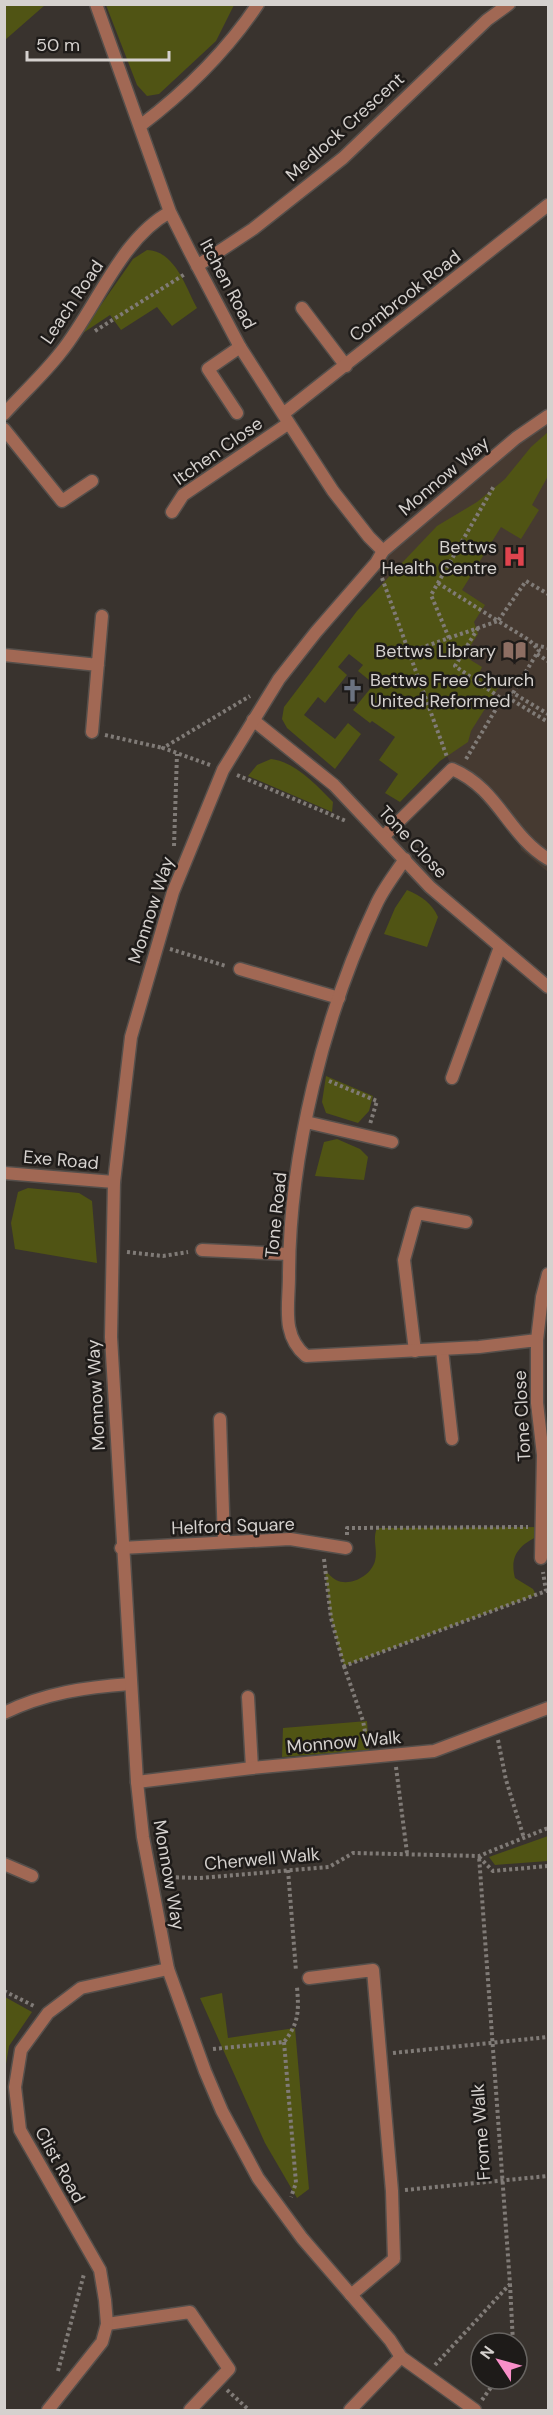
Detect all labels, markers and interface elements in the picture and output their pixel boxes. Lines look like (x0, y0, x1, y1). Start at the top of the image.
scale bar (27, 24, 170, 62)
text: 50 m (36, 33, 80, 57)
street label: Medlock Crescent (281, 67, 409, 187)
street label: Itchen Road (194, 235, 262, 333)
street label: Cornbrook Road (344, 245, 466, 347)
street label: Leach Road (35, 255, 109, 349)
street label: Itchen Close (169, 411, 267, 491)
street label: Monnow Way (394, 431, 494, 521)
place label: Bettws Health Centre (381, 535, 497, 580)
hospital icon: Bettws Health Centre (502, 544, 528, 570)
library icon: Bettws Library (501, 638, 527, 664)
place label: Bettws Library (375, 639, 496, 663)
place label: Bettws Free Church United Reformed (370, 668, 534, 713)
church icon: Bettws Free Church United Reformed (339, 677, 365, 703)
street label: Tone Close (373, 800, 453, 884)
street label: Monnow Way (122, 853, 180, 967)
street label: Exe Road (22, 1145, 100, 1175)
street label: Tone Road (260, 1171, 292, 1259)
street label: Monnow Way (81, 1339, 111, 1451)
street label: Tone Close (508, 1370, 536, 1462)
street label: Helford Square (171, 1512, 295, 1540)
street label: Monnow Walk (286, 1725, 402, 1759)
street label: Monnow Way (148, 1818, 190, 1932)
street label: Cherwell Walk (203, 1842, 321, 1876)
street label: Frome Walk (466, 2083, 496, 2181)
street label: Clist Road (29, 2123, 91, 2207)
north arrow (469, 2331, 529, 2391)
text: N (475, 2342, 499, 2363)

